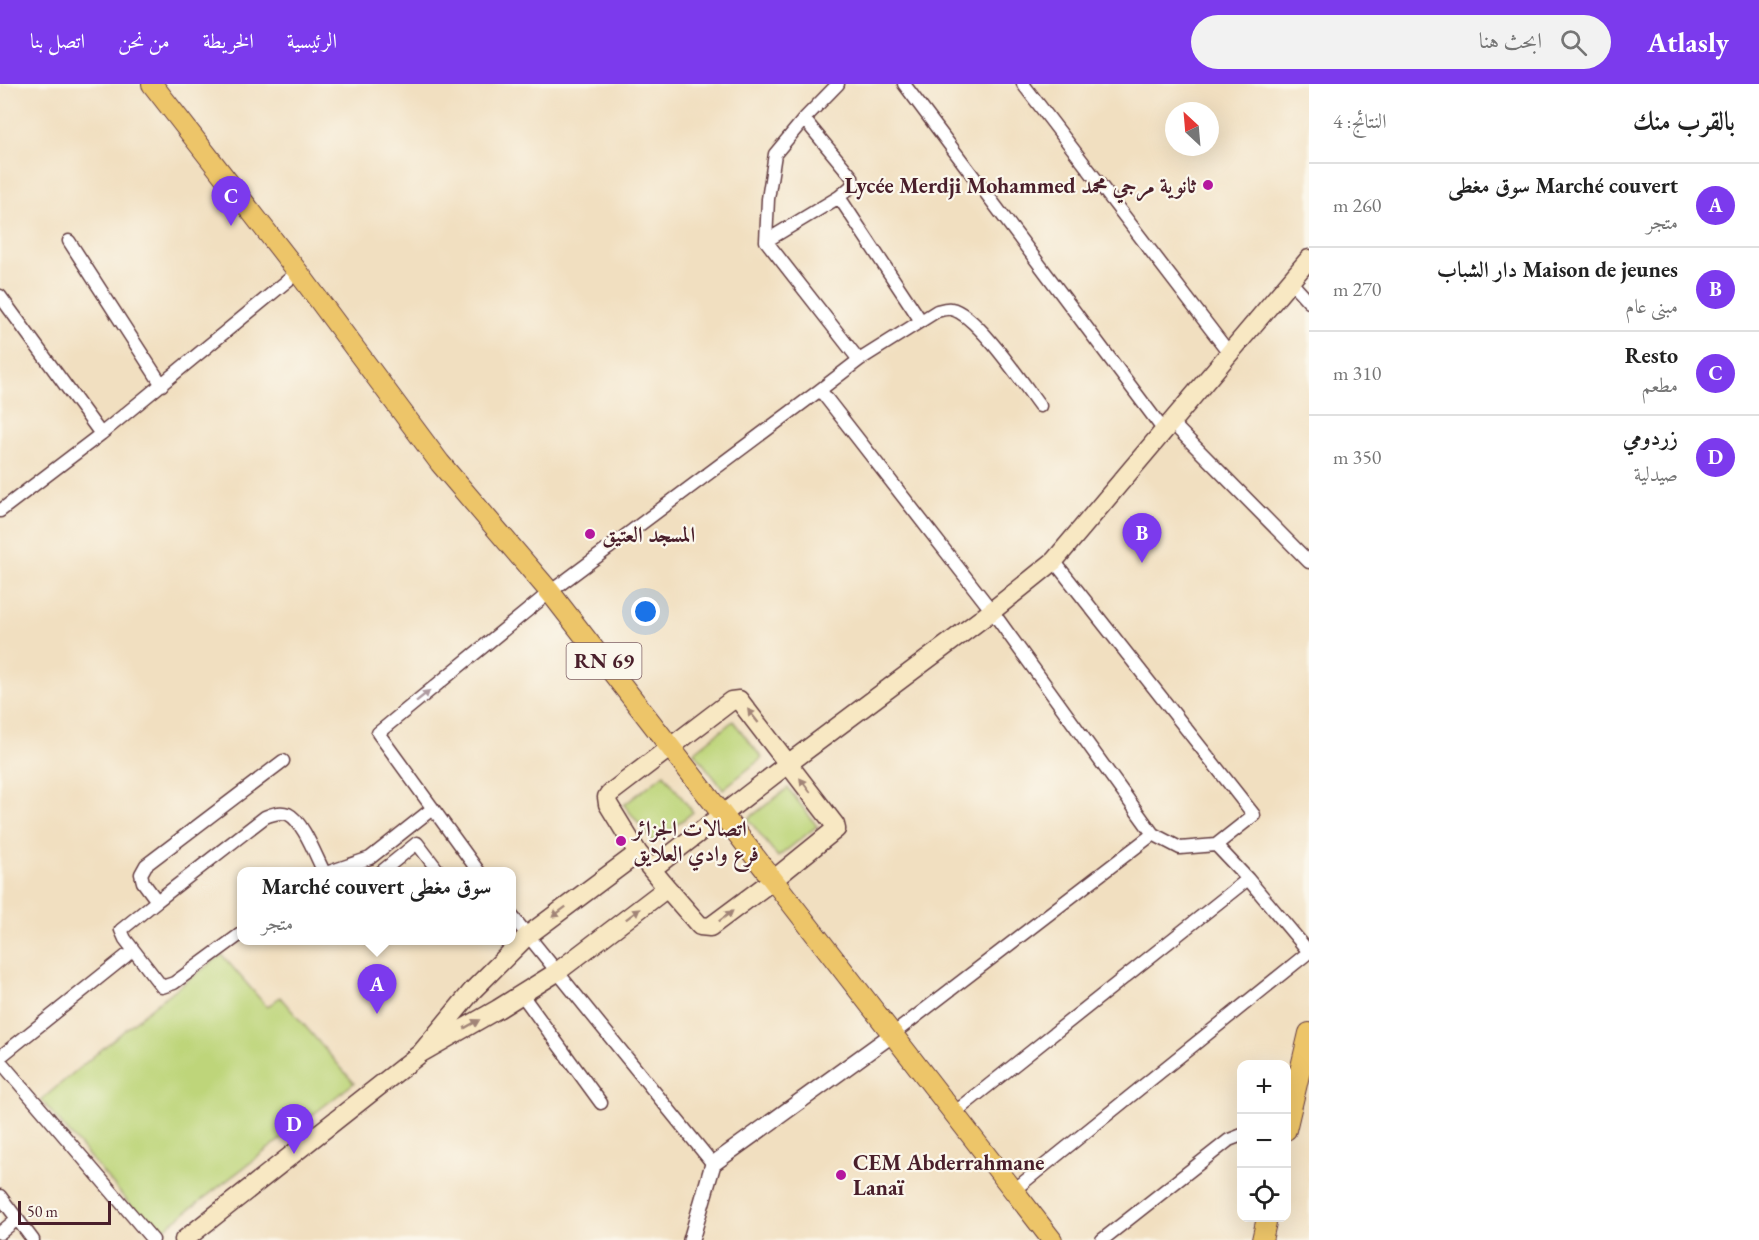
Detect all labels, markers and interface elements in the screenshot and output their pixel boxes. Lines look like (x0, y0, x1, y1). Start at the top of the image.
search box (1191, 15, 1611, 69)
text: Atlasly (1647, 24, 1729, 60)
text: ابحث هنا (1479, 26, 1542, 55)
icon: search (1557, 26, 1590, 59)
text: اتصل بنا (30, 27, 85, 54)
text: من نحن (118, 27, 170, 54)
text: الخريطة (203, 27, 254, 54)
text: الرئيسية (287, 27, 337, 54)
north arrow (1165, 102, 1219, 156)
text: بالقرب منك (1633, 104, 1735, 138)
text: النتائج: 4 (1333, 108, 1387, 134)
place label: Lycée Merdji Mohammed ثانوية مرجي محمد (845, 171, 1197, 204)
text: Marché couvert سوق مغطى (1448, 171, 1678, 200)
pin: C (212, 176, 250, 226)
marker: Lycée Merdji Mohammed ثانوية مرجي محمد (1201, 178, 1215, 192)
text: 260 m (1333, 192, 1381, 218)
text: A (1708, 192, 1723, 218)
text: متجر (1646, 209, 1678, 235)
text: Maison de jeunes دار الشباب (1437, 255, 1678, 284)
text: 270 m (1333, 276, 1381, 302)
text: B (1709, 276, 1722, 302)
text: مبنى عام (1625, 293, 1678, 319)
text: Resto (1625, 341, 1678, 370)
text: 310 m (1333, 360, 1381, 386)
text: C (1708, 360, 1723, 386)
text: مطعم (1641, 372, 1678, 398)
text: زردومي (1623, 423, 1678, 452)
text: 350 m (1333, 444, 1381, 470)
text: D (1708, 444, 1723, 470)
text: صيدلية (1634, 461, 1678, 487)
pin: B (1122, 514, 1162, 563)
place label: المسجد العتيق (602, 520, 695, 549)
marker: المسجد العتيق (583, 527, 597, 541)
your location (631, 597, 660, 626)
road number: RN 69 (566, 643, 642, 679)
one-way arrow (415, 689, 431, 702)
one-way arrow (747, 709, 759, 725)
one-way arrow (799, 777, 811, 793)
place label: اتصالات الجزائر فرع وادي العلايق (631, 814, 759, 872)
marker: اتصالات الجزائر فرع وادي العلايق (614, 834, 628, 848)
popup (237, 867, 516, 945)
text: Marché couvert سوق مغطى (262, 872, 491, 901)
one-way arrow (551, 906, 566, 918)
one-way arrow (625, 908, 641, 921)
text: متجر (262, 910, 293, 936)
one-way arrow (718, 910, 733, 922)
pin: A (358, 964, 397, 1014)
one-way arrow (464, 1019, 481, 1029)
map controls (1237, 1060, 1291, 1222)
button: + (1237, 1060, 1291, 1114)
pin: D (274, 1104, 314, 1154)
button: − (1237, 1114, 1291, 1168)
place label: CEM Abderrahmane Lanaï (853, 1148, 1045, 1202)
marker: CEM Abderrahmane Lanaï (834, 1168, 848, 1182)
button: locate (1237, 1168, 1291, 1222)
scale bar (18, 1198, 111, 1226)
text: 50 m (27, 1201, 58, 1222)

